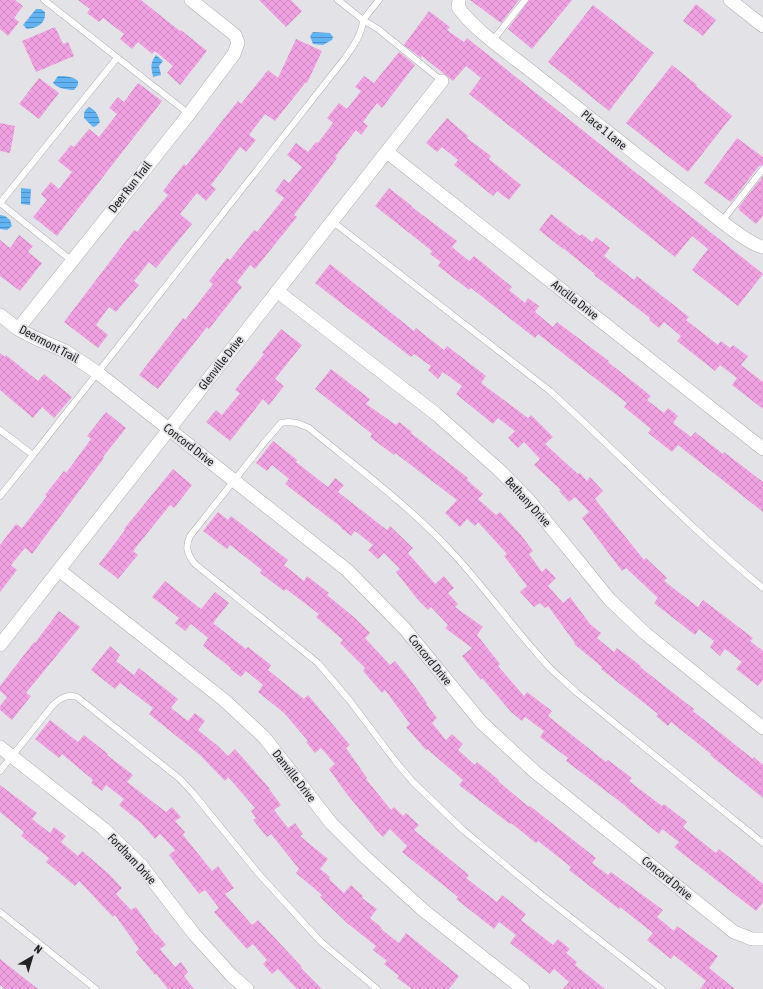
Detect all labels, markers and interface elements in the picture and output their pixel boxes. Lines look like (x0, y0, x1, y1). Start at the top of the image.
street label: Place 1 Lane (578, 107, 630, 153)
street label: Deer Run Trail (106, 158, 155, 215)
street label: Ancilla Drive (549, 277, 601, 323)
street label: Deermont Trail (17, 322, 82, 366)
street label: Glenville Drive (195, 333, 247, 393)
street label: Concord Drive (161, 421, 217, 469)
street label: Bethany Drive (502, 474, 554, 530)
street label: Concord Drive (405, 632, 455, 688)
street label: Danville Drive (269, 747, 319, 805)
street label: Fordham Drive (105, 831, 159, 887)
street label: Concord Drive (639, 853, 695, 903)
north arrow (12, 937, 52, 977)
text: N (32, 942, 44, 956)

